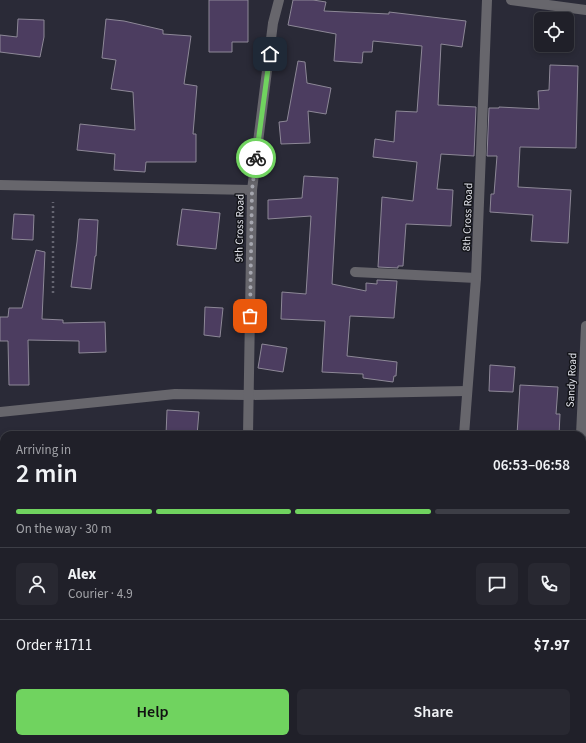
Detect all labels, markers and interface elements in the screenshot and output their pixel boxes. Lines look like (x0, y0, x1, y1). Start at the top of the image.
map controls (534, 12, 574, 52)
button: locate (534, 12, 574, 52)
pin (253, 37, 287, 71)
icon: home (259, 43, 281, 65)
courier (236, 138, 276, 178)
icon: bike (245, 147, 267, 169)
street label: 8th Cross Road (459, 183, 476, 251)
street label: 9th Cross Road (231, 194, 248, 262)
pin (233, 299, 267, 333)
icon: bag (239, 305, 261, 327)
street label: Sandy Road (563, 352, 580, 408)
text: Arriving in (16, 441, 71, 459)
text: 2 min (16, 455, 78, 492)
text: 06:53–06:58 (493, 455, 570, 476)
text: On the way · 30 m (16, 520, 111, 538)
button: person (16, 563, 58, 605)
button: chat (476, 563, 518, 605)
button: phone (528, 563, 570, 605)
text: Alex (68, 564, 96, 585)
text: Courier · 4.9 (68, 585, 133, 603)
text: Order #1711 (16, 635, 92, 656)
text: $7.97 (534, 635, 570, 656)
button: Help (16, 689, 289, 735)
button: Share (297, 689, 570, 735)

